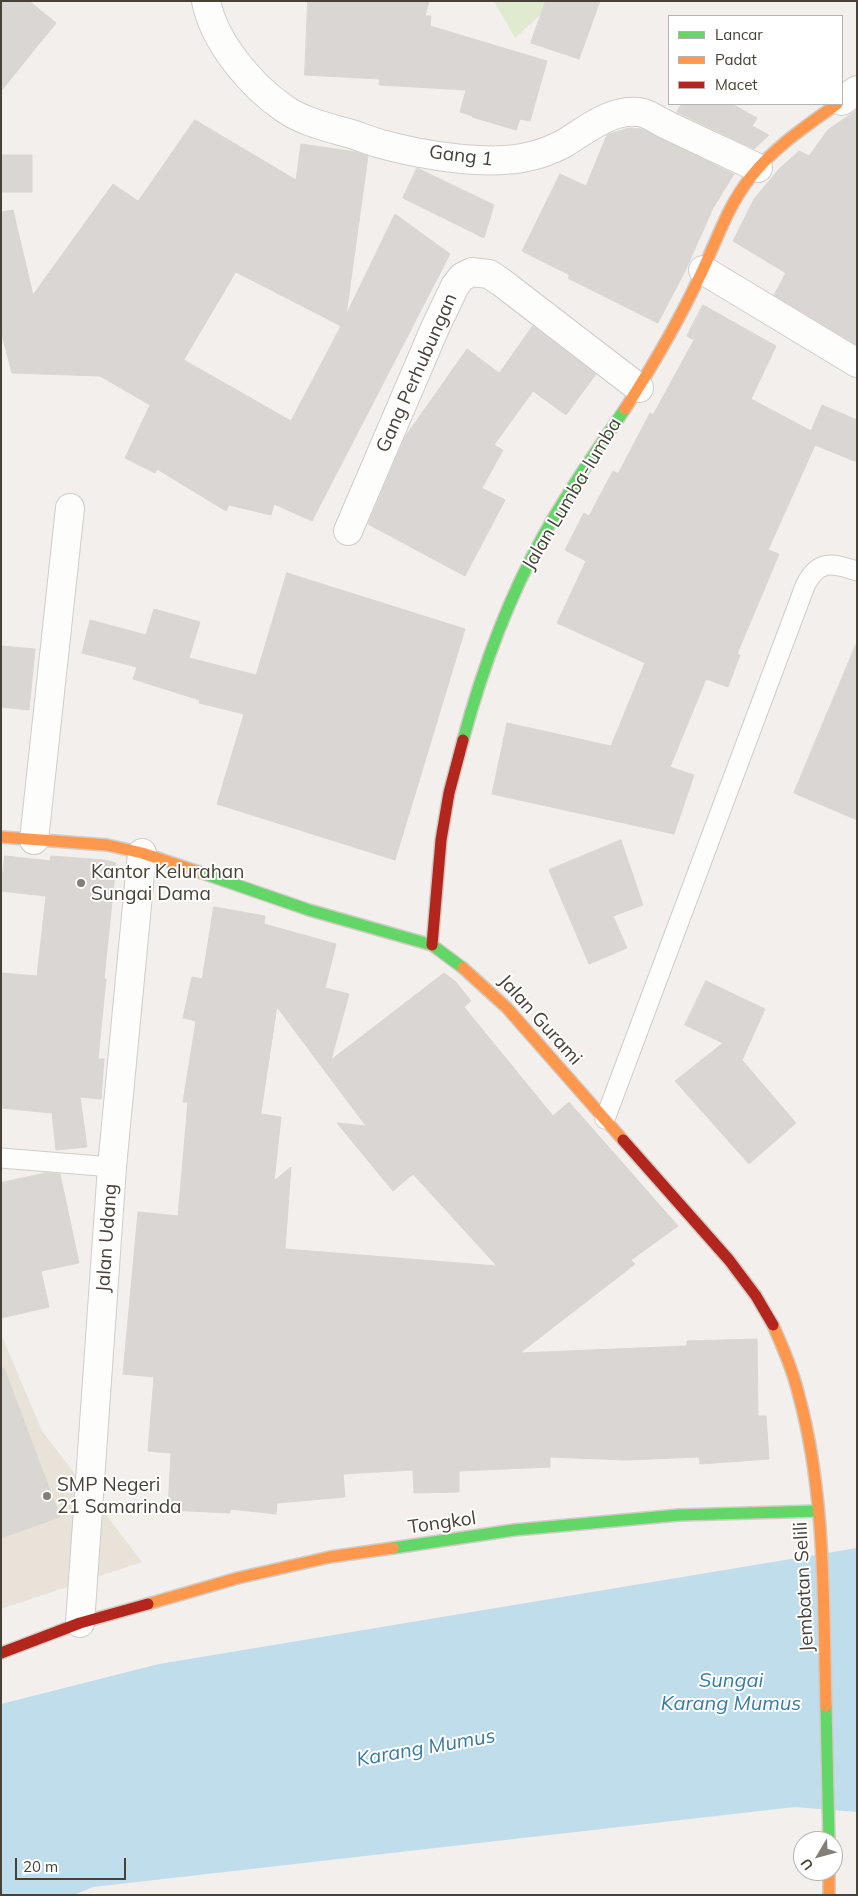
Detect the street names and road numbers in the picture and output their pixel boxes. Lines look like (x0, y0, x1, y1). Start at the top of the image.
street label: Gang 1 (428, 141, 494, 171)
street label: Gang Perhubungan (372, 290, 462, 456)
street label: Jalan Lumba-lumba (518, 414, 626, 574)
street label: Jalan Gurami (493, 970, 587, 1070)
street label: Jalan Udang (92, 1183, 122, 1293)
street label: Tongkol (407, 1507, 477, 1539)
street label: Jembatan Selili (789, 1521, 819, 1653)

